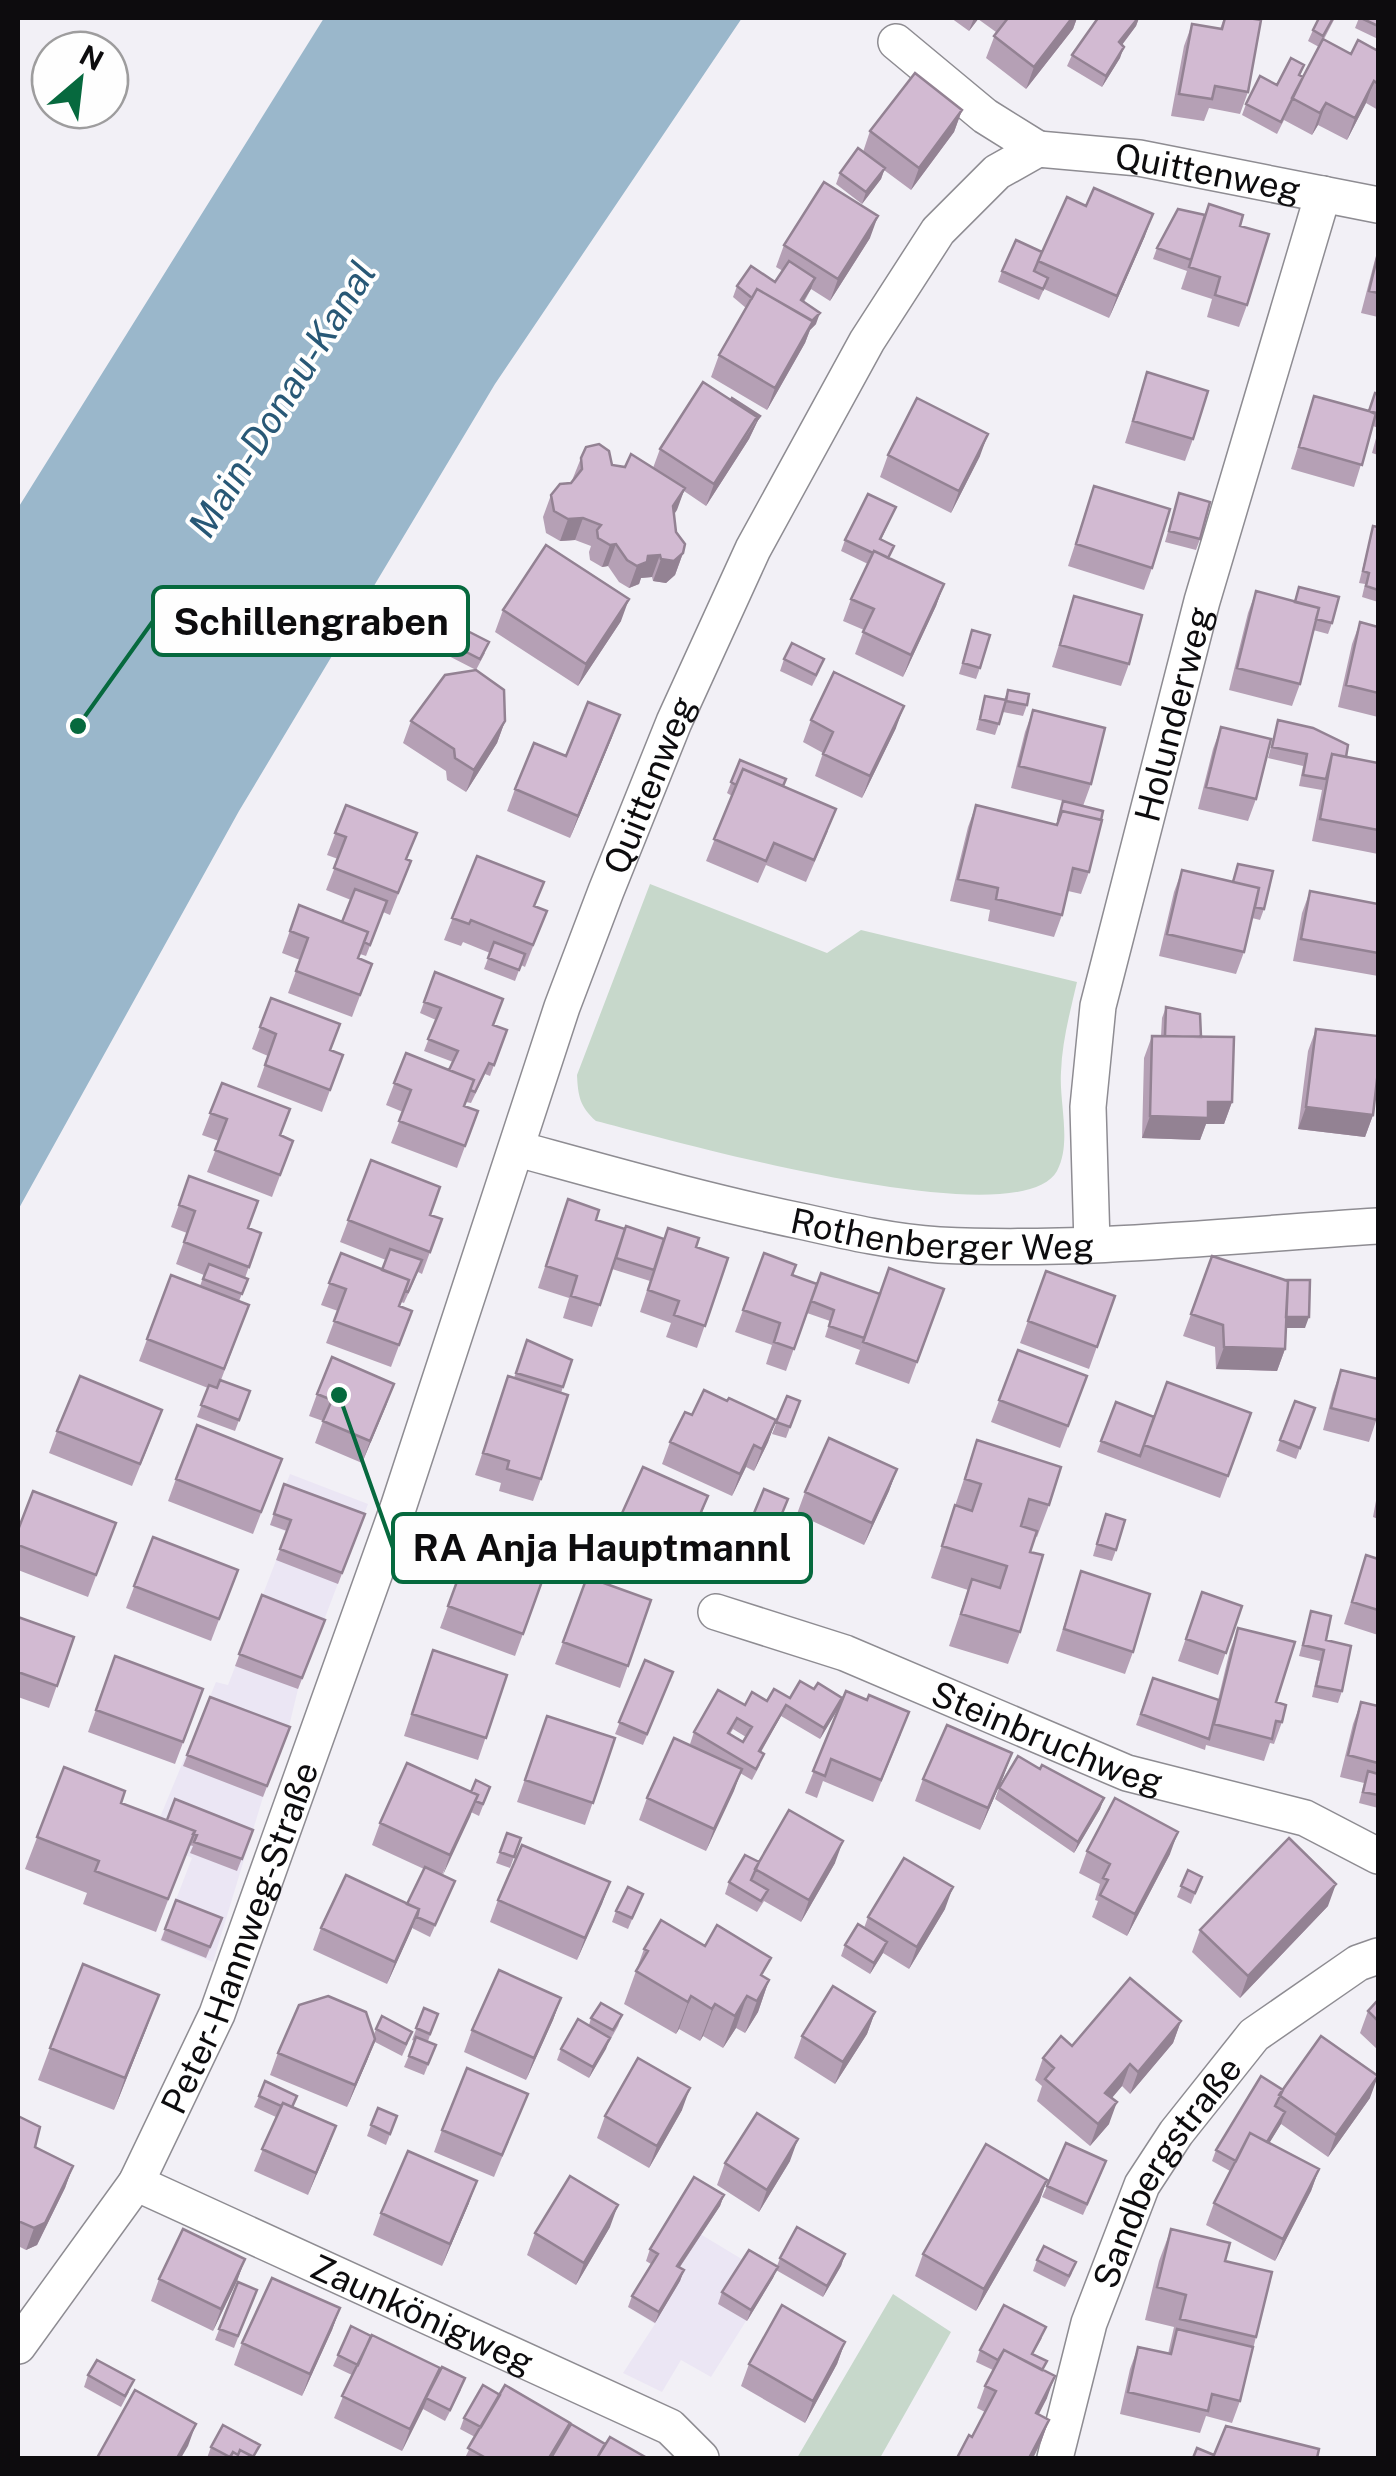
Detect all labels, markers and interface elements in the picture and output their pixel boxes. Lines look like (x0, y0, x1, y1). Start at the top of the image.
north arrow (30, 30, 130, 130)
text: N (75, 38, 109, 77)
street label: Quittenweg (1114, 135, 1304, 210)
water label: Main-Donau-Kanal (179, 253, 385, 545)
callout: Schillengraben (153, 587, 468, 655)
text: Schillengraben (173, 599, 449, 644)
street label: Holunderweg (1126, 602, 1220, 826)
street label: Quittenweg (595, 689, 704, 880)
street label: Rothenberger Weg (787, 1199, 1095, 1267)
callout: RA Anja Hauptmannl (393, 1514, 811, 1582)
text: RA Anja Hauptmannl (413, 1525, 791, 1570)
street label: Steinbruchweg (926, 1672, 1167, 1802)
street label: Peter-Hannweg-Straße (152, 1756, 326, 2120)
street label: Sandbergstraße (1084, 2048, 1249, 2294)
street label: Zaunkönigweg (305, 2245, 540, 2383)

